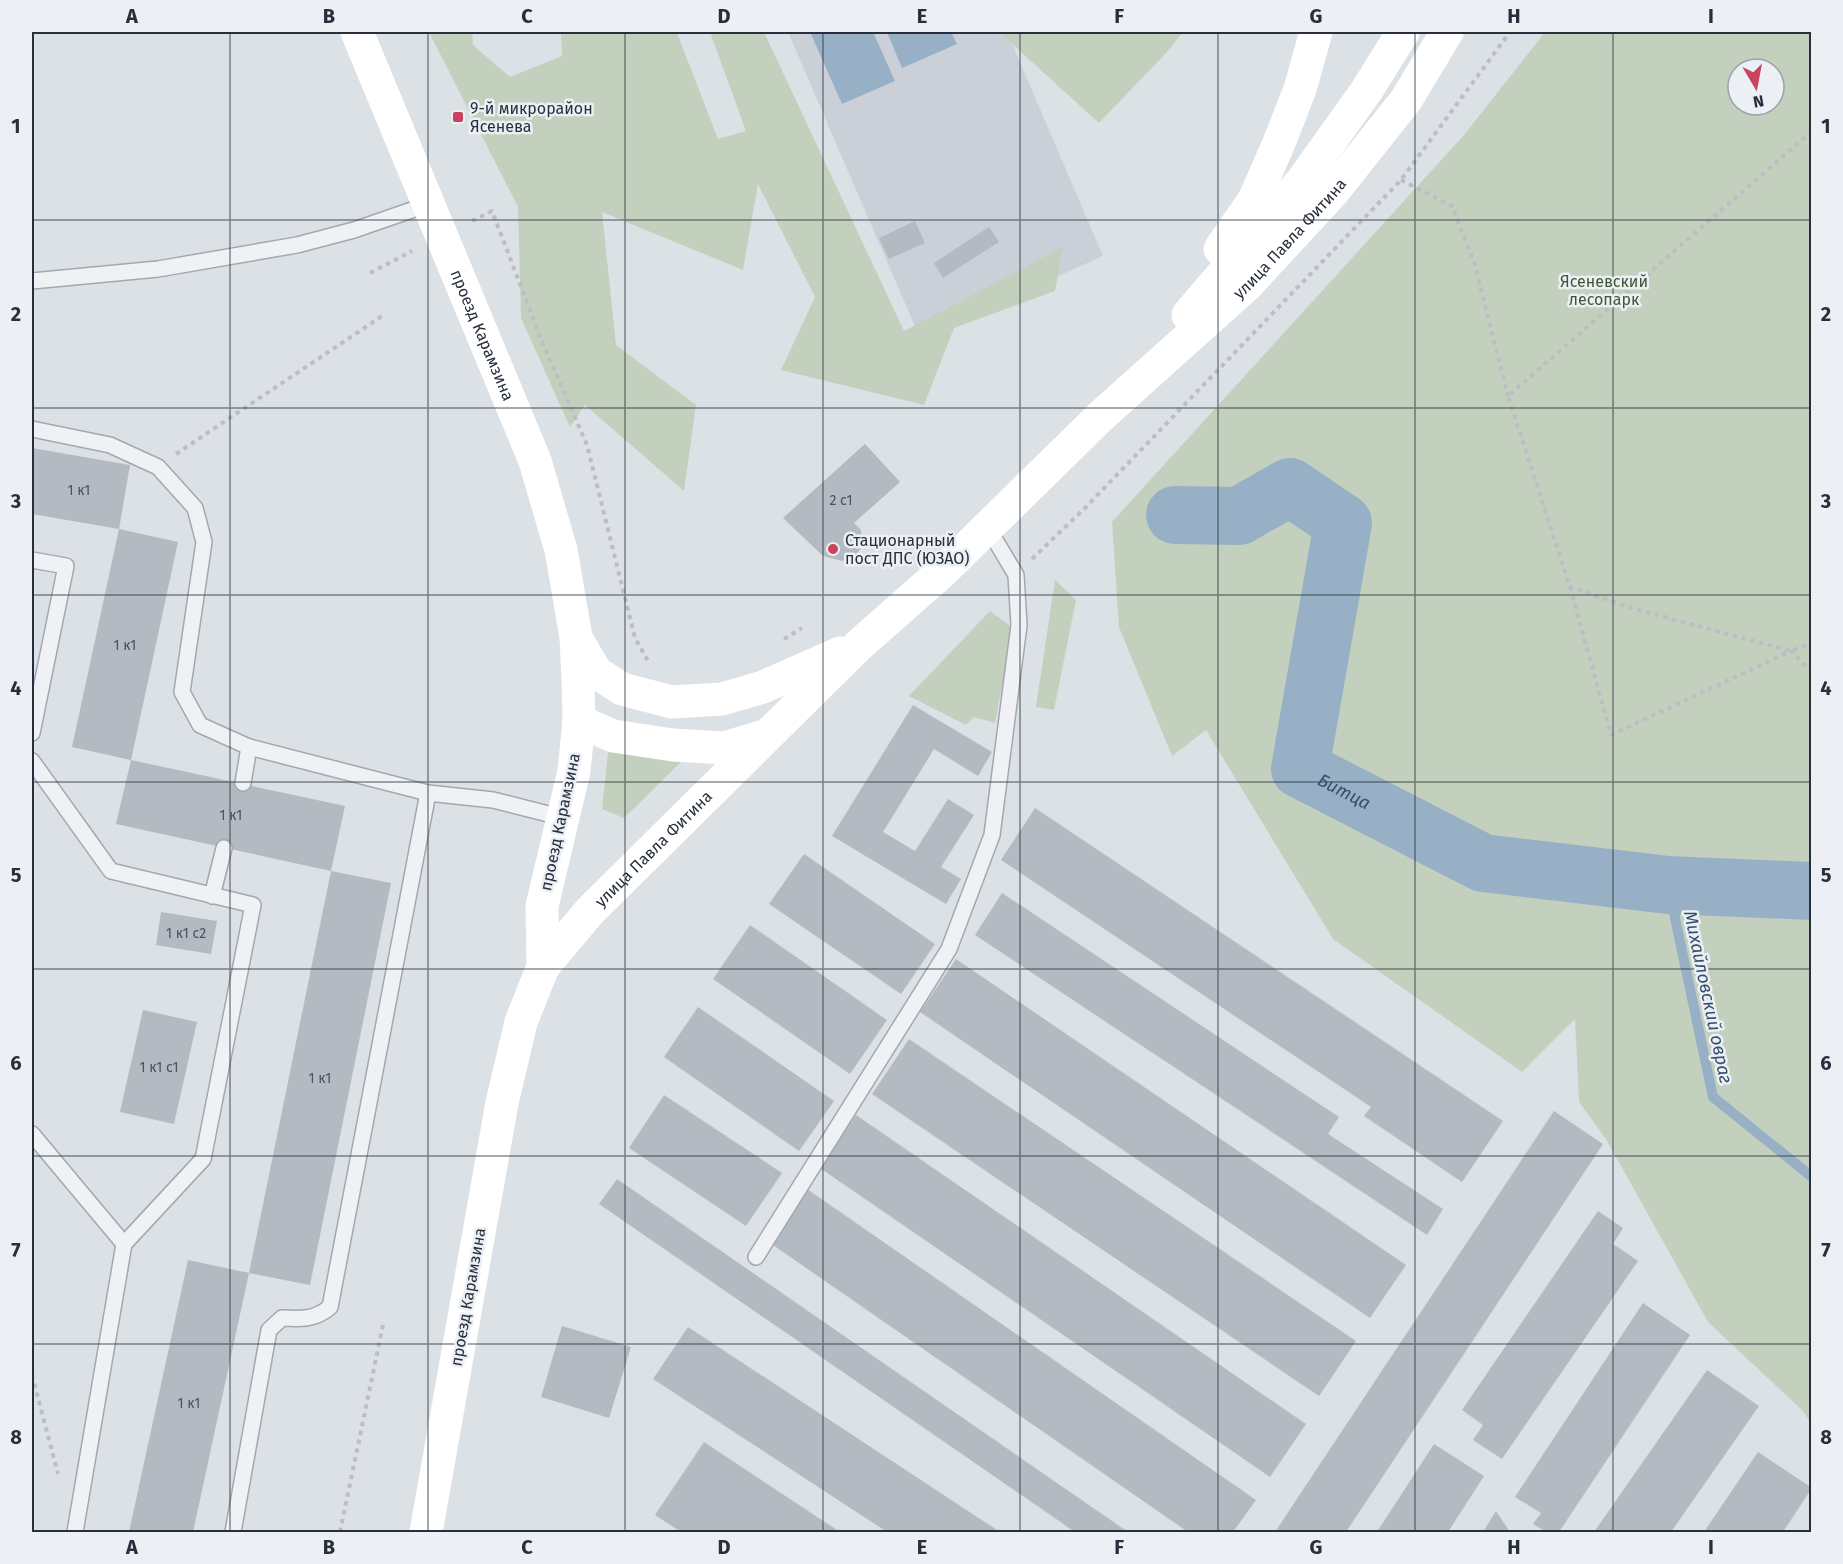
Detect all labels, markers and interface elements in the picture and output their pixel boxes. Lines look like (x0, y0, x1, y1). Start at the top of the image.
text: A (125, 4, 139, 28)
text: B (323, 4, 335, 28)
text: C (521, 4, 533, 28)
text: D (717, 4, 731, 28)
text: E (917, 4, 927, 28)
text: F (1114, 4, 1124, 28)
text: G (1310, 4, 1322, 28)
text: H (1507, 4, 1521, 28)
text: I (1708, 4, 1714, 28)
north arrow (1726, 57, 1786, 117)
text: N (1752, 91, 1765, 112)
place label: 9-й микрорайон Ясенева (470, 99, 593, 136)
marker: 9-й микрорайон Ясенева (451, 110, 465, 124)
text: 1 (11, 114, 21, 138)
text: 1 (1821, 114, 1831, 138)
street label: улица Павла Фитина (1229, 174, 1350, 302)
street label: проезд Карамзина (447, 266, 518, 403)
park label: Ясеневский лесопарк (1560, 272, 1648, 309)
text: 2 (11, 302, 21, 326)
text: 2 (1821, 302, 1831, 326)
house number: 1 к1 (68, 482, 90, 499)
text: 3 (10, 489, 21, 513)
text: 3 (1820, 489, 1831, 513)
house number: 2 с1 (829, 492, 853, 509)
place label: Стационарный пост ДПС (ЮЗАО) (845, 531, 969, 568)
marker: Стационарный пост ДПС (ЮЗАО) (826, 542, 840, 556)
house number: 1 к1 (114, 637, 136, 654)
text: 4 (10, 676, 22, 700)
text: 4 (1820, 676, 1832, 700)
street label: проезд Карамзина (536, 751, 584, 893)
water label: Битца (1314, 769, 1374, 814)
street label: улица Павла Фитина (591, 786, 716, 911)
house number: 1 к1 (220, 807, 242, 824)
text: 5 (11, 863, 22, 887)
text: 5 (1821, 863, 1832, 887)
water label: Михайловский овраг (1679, 909, 1737, 1085)
house number: 1 к1 с2 (166, 925, 206, 942)
text: 6 (10, 1051, 22, 1075)
text: 6 (1820, 1051, 1832, 1075)
house number: 1 к1 с1 (139, 1059, 179, 1076)
house number: 1 к1 (309, 1070, 331, 1087)
street label: проезд Карамзина (446, 1226, 490, 1368)
text: 7 (11, 1238, 21, 1262)
text: 7 (1821, 1238, 1831, 1262)
house number: 1 к1 (178, 1395, 200, 1412)
text: 8 (10, 1425, 22, 1449)
text: 8 (1820, 1425, 1832, 1449)
text: A (125, 1535, 139, 1559)
text: B (323, 1535, 335, 1559)
text: C (521, 1535, 533, 1559)
text: D (717, 1535, 731, 1559)
text: E (917, 1535, 927, 1559)
text: F (1114, 1535, 1124, 1559)
text: G (1310, 1535, 1322, 1559)
text: H (1507, 1535, 1521, 1559)
text: I (1708, 1535, 1714, 1559)

